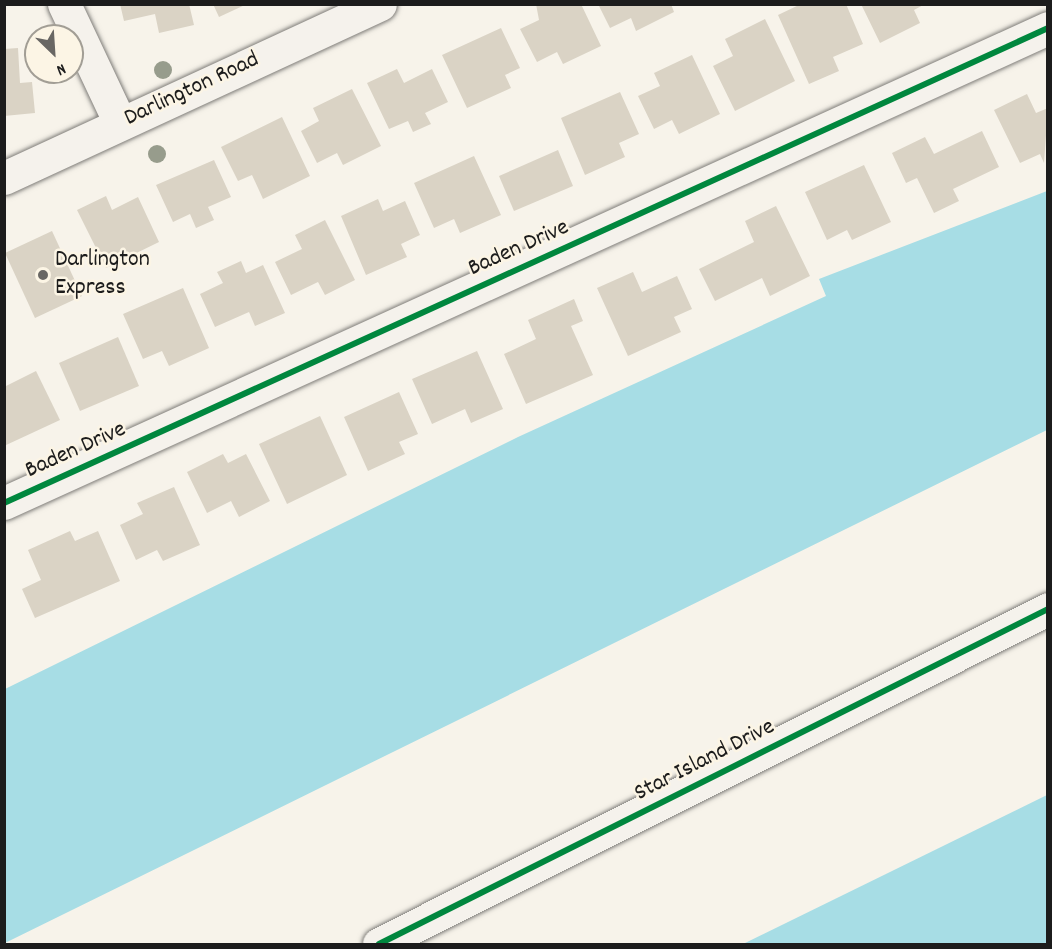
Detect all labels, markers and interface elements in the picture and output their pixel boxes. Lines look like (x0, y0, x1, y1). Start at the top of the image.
north arrow (24, 24, 84, 84)
street label: Darlington Road (120, 46, 264, 134)
text: N (53, 57, 69, 81)
street label: Baden Drive (464, 214, 574, 284)
place label: Darlington Express (55, 247, 150, 303)
marker: Darlington Express (36, 268, 50, 282)
street label: Baden Drive (21, 416, 131, 486)
street label: Star Island Drive (630, 713, 780, 809)

